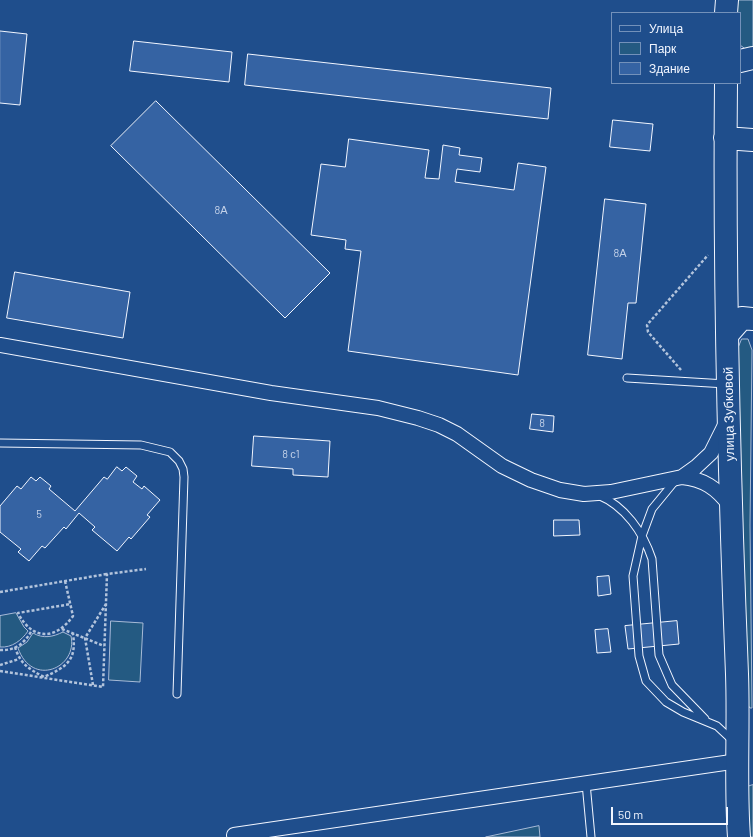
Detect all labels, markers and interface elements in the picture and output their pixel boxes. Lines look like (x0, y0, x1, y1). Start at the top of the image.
legend (611, 12, 741, 84)
text: Улица (649, 21, 683, 35)
text: Парк (649, 41, 676, 55)
text: Здание (649, 61, 690, 75)
house number: 8А (214, 203, 228, 217)
house number: 8А (613, 246, 627, 260)
street label: улица Зубковой (720, 367, 738, 461)
house number: 8 (539, 416, 545, 430)
house number: 8 с1 (282, 447, 300, 461)
house number: 5 (36, 507, 42, 521)
scale bar (613, 799, 730, 825)
text: 50 m (618, 807, 643, 821)

